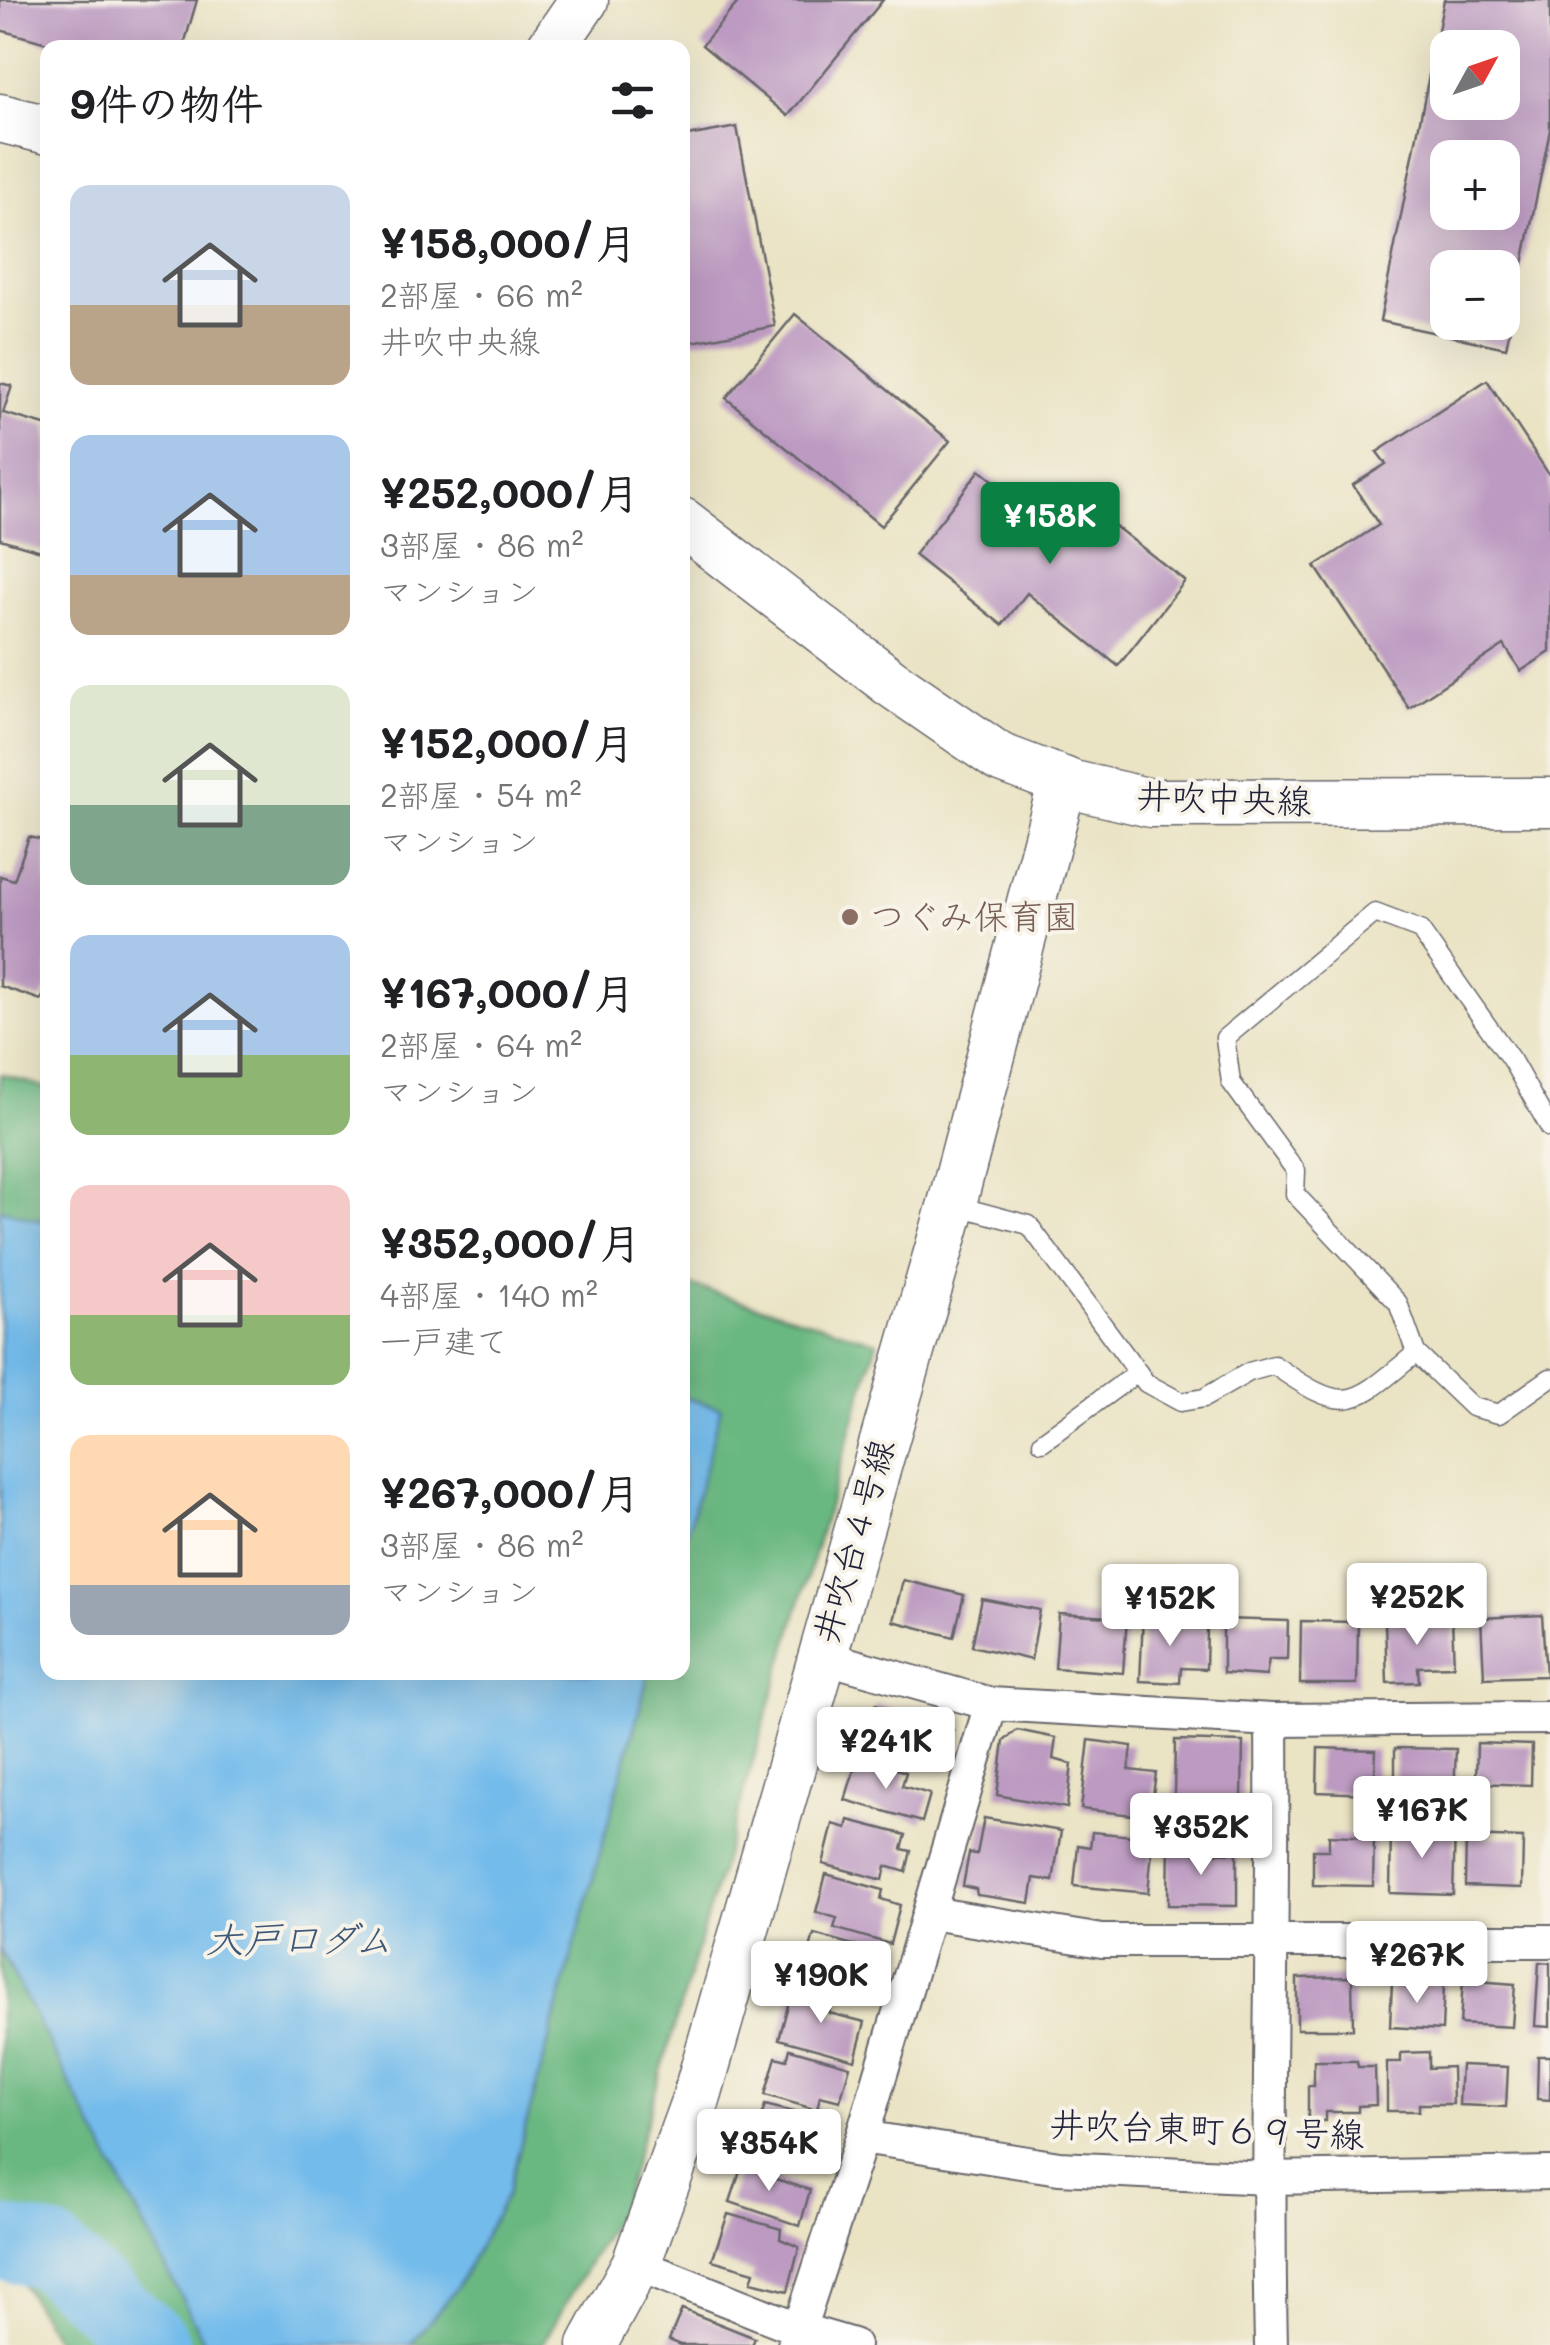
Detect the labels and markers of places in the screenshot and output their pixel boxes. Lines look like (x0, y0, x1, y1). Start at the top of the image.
pin: ¥158K (980, 482, 1120, 567)
place label: つぐみ保育園 (870, 892, 1079, 938)
marker: つぐみ保育園 (839, 906, 861, 928)
pin: ¥252K (1347, 1563, 1487, 1648)
pin: ¥152K (1100, 1564, 1240, 1649)
pin: ¥241K (816, 1707, 956, 1792)
pin: ¥167K (1352, 1776, 1492, 1861)
pin: ¥352K (1131, 1793, 1271, 1878)
pin: ¥267K (1347, 1921, 1487, 2006)
pin: ¥190K (751, 1941, 891, 2026)
pin: ¥354K (699, 2109, 839, 2194)

